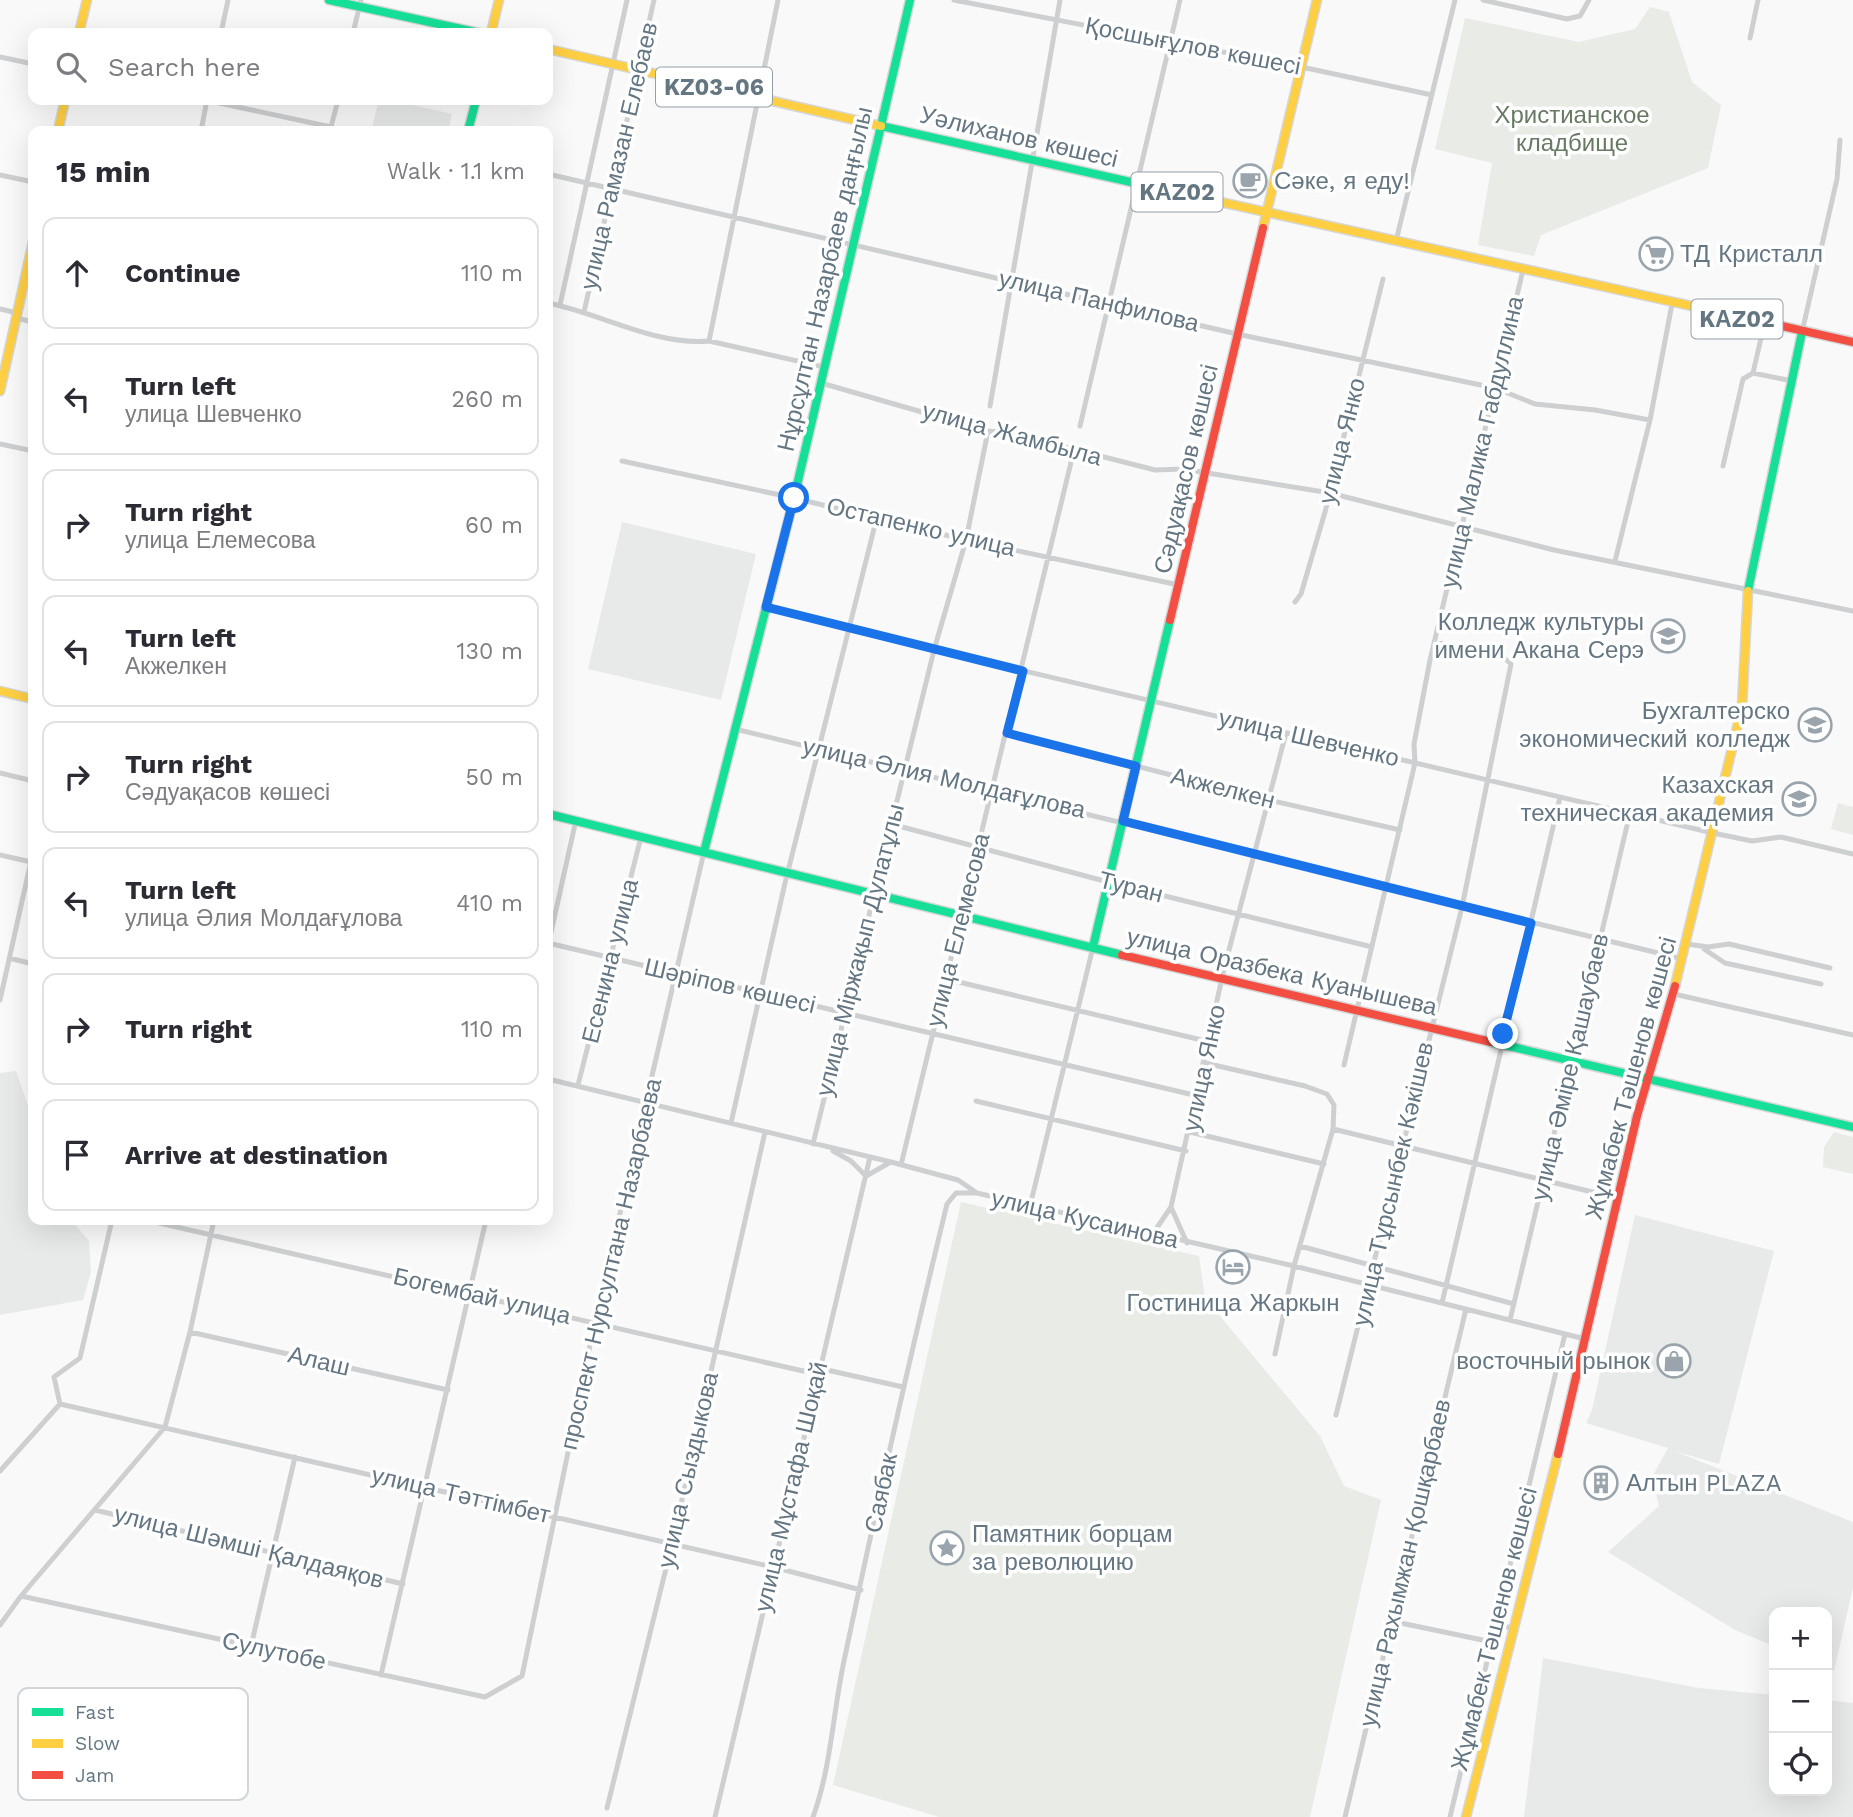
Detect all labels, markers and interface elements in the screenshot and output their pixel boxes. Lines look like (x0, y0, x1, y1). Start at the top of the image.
street label: Қосшығұлов көшесі (1083, 11, 1303, 81)
street label: улица Рамазан Елебаев (575, 19, 663, 293)
search box (28, 28, 553, 105)
icon: search (52, 48, 90, 86)
text: Search here (108, 52, 260, 82)
road number: KZ03-06 (656, 68, 772, 106)
street label: Уәлиханов көшесі (917, 101, 1121, 173)
park label: Христианское кладбище (1494, 101, 1650, 157)
street label: Нұрсұлтан Назарбаев даңғылы (772, 104, 878, 454)
text: 15 min (56, 154, 151, 189)
text: Walk · 1.1 km (387, 158, 525, 185)
cafe icon: Сәке, я еду! (1231, 162, 1269, 200)
place label: Сәке, я еду! (1274, 167, 1410, 195)
road number: KАZ02 (1132, 172, 1222, 211)
supermarket icon: ТД Кристалл (1637, 235, 1675, 273)
place label: ТД Кристалл (1680, 240, 1823, 268)
icon: ahead (58, 254, 96, 292)
text: Continue (125, 258, 241, 288)
text: 110 m (461, 260, 523, 287)
street label: улица Панфилова (996, 264, 1202, 338)
street label: улица Малика Габдуллина (1435, 293, 1529, 591)
road number: KАZ02 (1692, 300, 1782, 338)
street label: Сәдуақасов көшесі (1148, 362, 1224, 576)
text: Turn left (125, 371, 236, 401)
street label: улица Янко (1313, 375, 1371, 507)
icon: left (58, 380, 96, 418)
text: 260 m (452, 386, 523, 413)
street label: улица Жамбыла (919, 397, 1105, 472)
text: улица Шевченко (125, 401, 302, 428)
route start (778, 482, 809, 513)
street label: Остапенко улица (824, 492, 1019, 562)
text: Turn right (125, 497, 252, 527)
icon: right (58, 506, 96, 544)
text: 60 m (465, 512, 523, 539)
text: улица Елемесова (125, 527, 316, 554)
place label: Колледж культуры имени Акана Серэ (1434, 608, 1644, 664)
school or university icon: Колледж культуры имени Акана Серэ (1649, 617, 1687, 655)
text: Turn left (125, 623, 236, 653)
icon: left (58, 632, 96, 670)
text: 130 m (457, 638, 523, 665)
text: Акжелкен (125, 653, 227, 680)
place label: Бухгалтерско экономический колледж (1519, 697, 1790, 753)
street label: улица Шевченко (1216, 704, 1402, 772)
school or university icon: Бухгалтерско экономический колледж (1796, 706, 1834, 744)
street label: улица Әлия Молдағұлова (800, 732, 1089, 824)
text: Turn right (125, 749, 252, 779)
icon: right (58, 758, 96, 796)
street label: Акжелкен (1168, 762, 1278, 814)
text: 50 m (466, 764, 523, 791)
place label: Казахская техническая академия (1520, 771, 1774, 827)
text: Сәдуақасов көшесі (125, 779, 330, 806)
school or university icon: Казахская техническая академия (1780, 780, 1818, 818)
street label: улица Міржақып Дулатұлы (810, 801, 910, 1099)
street label: улица Елемесова (920, 830, 996, 1030)
street label: Туран (1096, 866, 1166, 908)
text: Turn left (125, 875, 236, 905)
street label: Есенина улица (576, 875, 644, 1046)
icon: left (58, 884, 96, 922)
text: 410 m (456, 890, 523, 917)
text: улица Әлия Молдағұлова (125, 905, 402, 932)
street label: улица Оразбека Куанышева (1124, 923, 1440, 1021)
street label: улица Әміре Қашаубаев (1526, 931, 1614, 1203)
street label: Жұмабек Тәшенов көшесі (1580, 934, 1682, 1222)
street label: Шәріпов көшесі (642, 953, 818, 1019)
street label: улица Янко (1177, 1002, 1231, 1134)
icon: right (58, 1010, 96, 1048)
text: Turn right (125, 1014, 252, 1044)
text: 110 m (461, 1016, 523, 1043)
route end (1487, 1018, 1518, 1049)
street label: улица Тұрсынбек Кәкішев (1347, 1039, 1439, 1329)
street label: проспект Нурсултана Назарбаева (555, 1075, 668, 1453)
icon: arrive (58, 1136, 96, 1174)
text: Arrive at destination (125, 1140, 388, 1170)
street label: улица Кусаинова (989, 1184, 1182, 1254)
hotel icon: Гостиница Жаркын (1214, 1248, 1252, 1286)
street label: Богембай улица (391, 1262, 574, 1330)
place label: Гостиница Жаркын (1126, 1289, 1340, 1317)
street label: Алаш (285, 1340, 353, 1382)
shop icon: восточный рынок (1655, 1342, 1693, 1380)
place label: восточный рынок (1456, 1347, 1650, 1375)
street label: улица Мұстафа Шоқай (749, 1359, 833, 1615)
street label: улица Сыздыкова (652, 1369, 724, 1571)
street label: улица Рахымжан Қошқарбаев (1354, 1396, 1456, 1730)
street label: Саябак (859, 1450, 903, 1536)
street label: улица Тәттімбет (369, 1461, 553, 1529)
building icon: Алтын PLAZA (1582, 1464, 1620, 1502)
place label: Алтын PLAZA (1626, 1469, 1782, 1497)
street label: Жұмабек Тәшенов көшесі (1445, 1484, 1543, 1774)
street label: улица Шәмші Қалдаяқов (111, 1500, 387, 1594)
place label: Памятник борцам за революцию (972, 1520, 1172, 1576)
place icon: Памятник борцам за революцию (928, 1529, 966, 1567)
map controls (1769, 1607, 1832, 1796)
button: + (1769, 1607, 1832, 1670)
street label: Сулутобе (219, 1626, 329, 1676)
button: − (1769, 1670, 1832, 1733)
legend (18, 1688, 248, 1800)
text: Fast (75, 1701, 114, 1724)
text: Slow (75, 1732, 120, 1755)
button: locate (1769, 1733, 1832, 1796)
text: Jam (75, 1764, 114, 1787)

